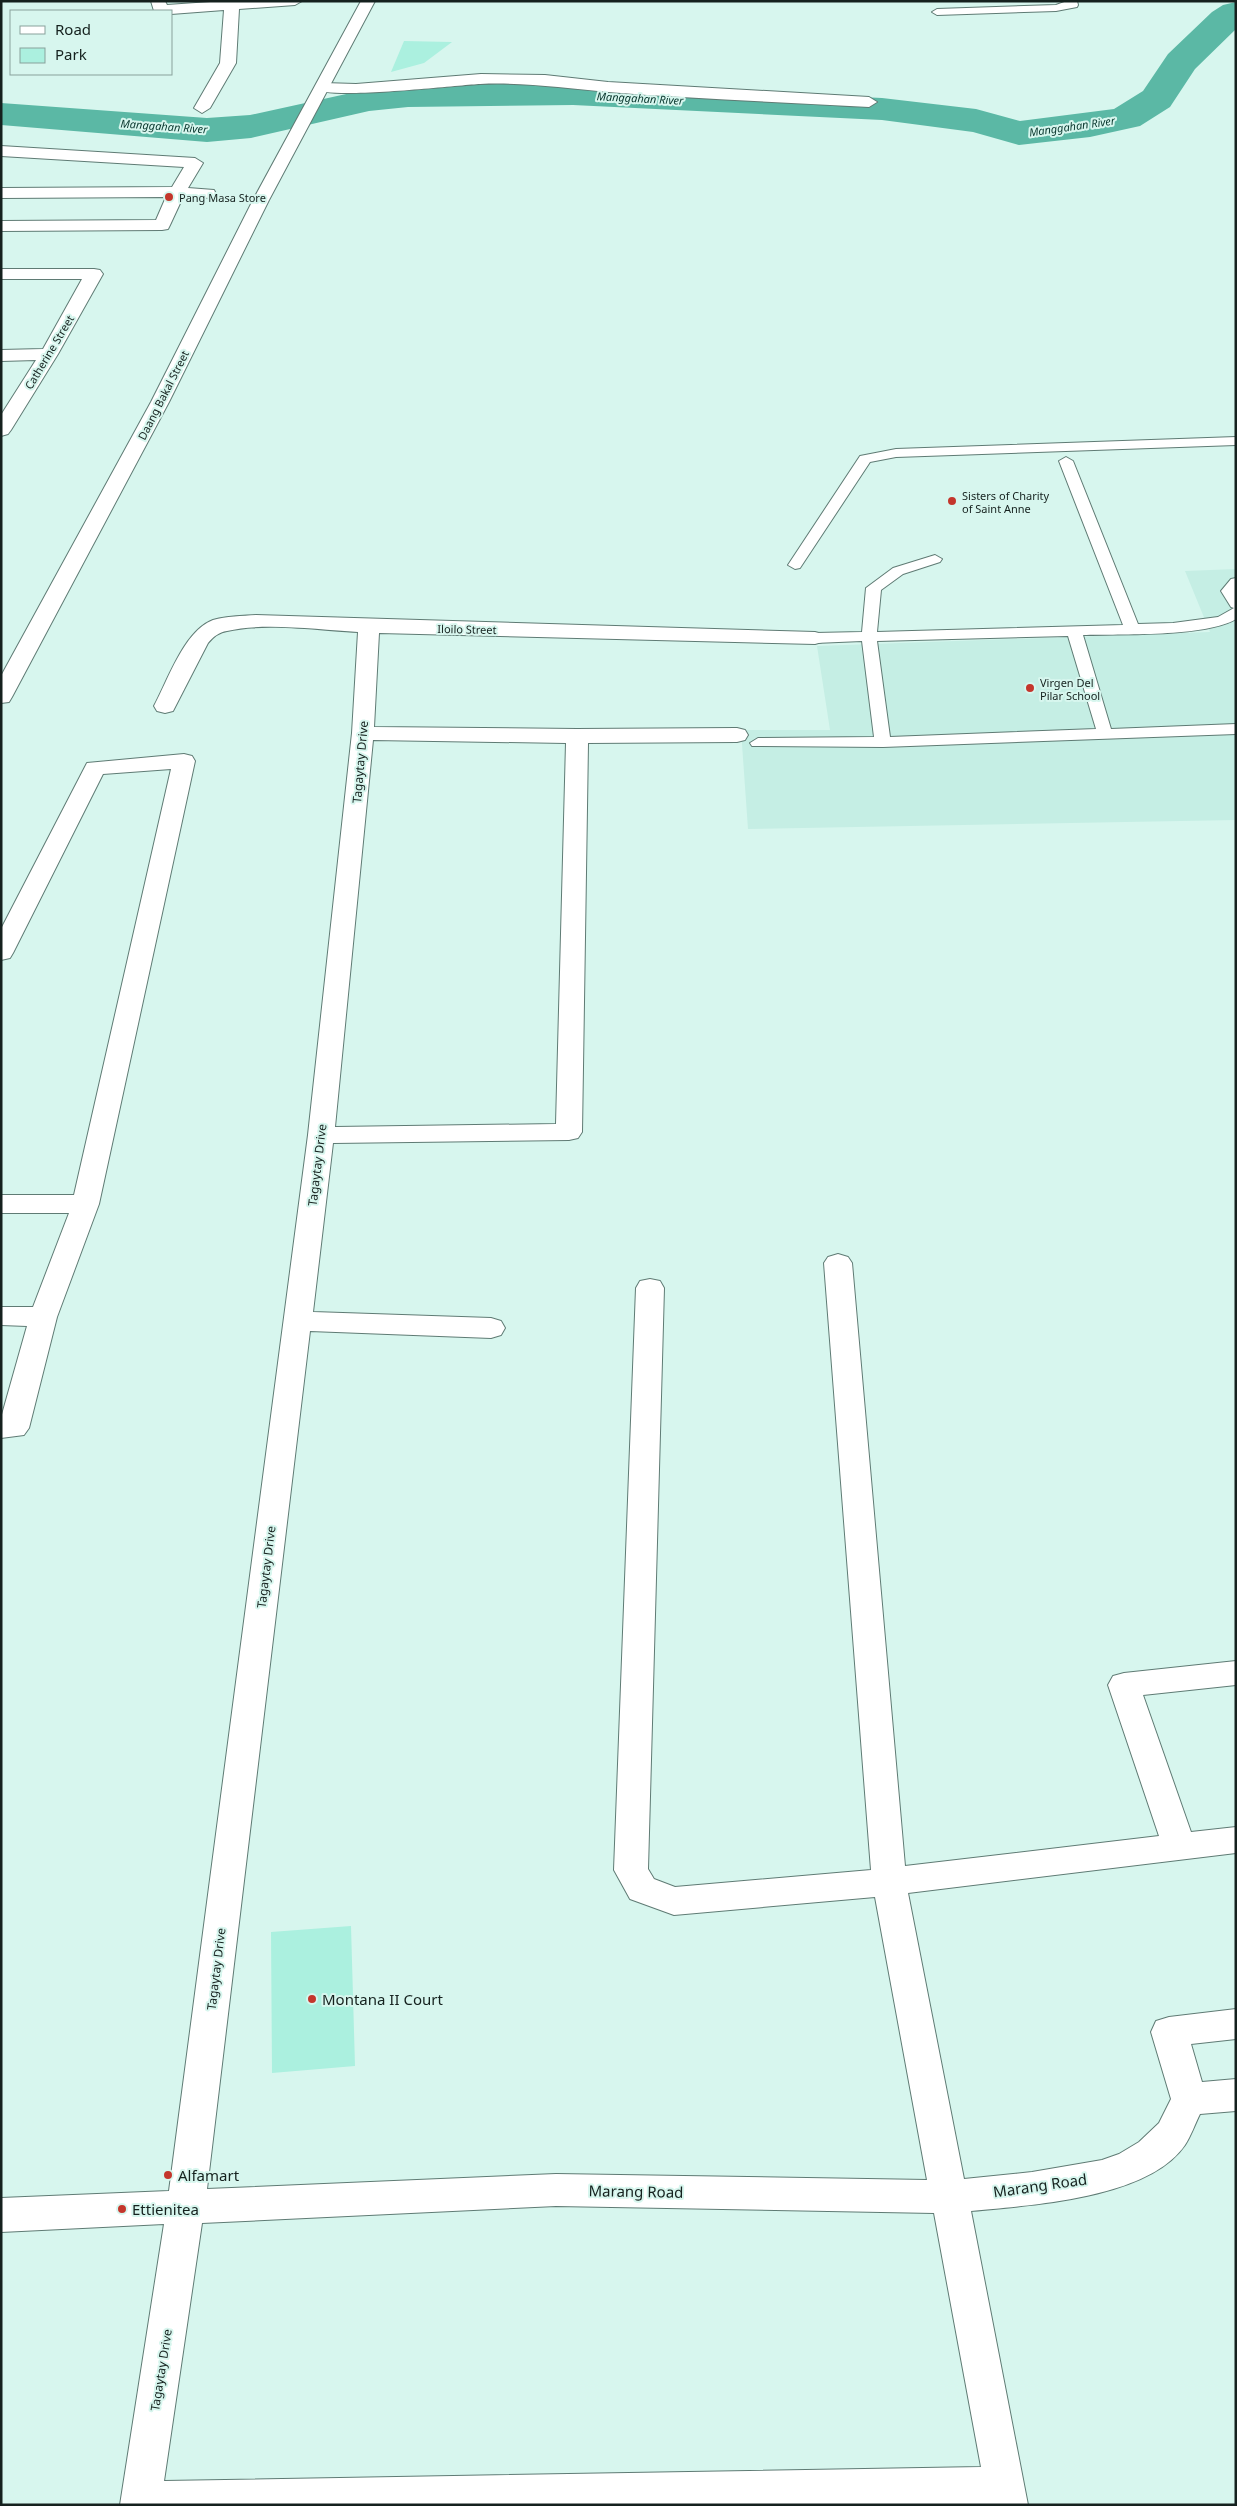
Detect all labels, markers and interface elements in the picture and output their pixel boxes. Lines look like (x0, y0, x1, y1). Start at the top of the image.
legend (10, 10, 172, 75)
text: Road (55, 19, 91, 39)
text: Park (55, 44, 87, 64)
water label: Manggahan River (596, 88, 684, 108)
water label: Manggahan River (1028, 112, 1117, 139)
water label: Manggahan River (120, 115, 208, 137)
place label: Pang Masa Store (179, 190, 266, 205)
marker: Pang Masa Store (163, 191, 175, 203)
street label: Catherine Street (21, 312, 77, 392)
street label: Daang Bakal Street (134, 348, 192, 442)
place label: Sisters of Charity of Saint Anne (962, 488, 1050, 516)
marker: Sisters of Charity of Saint Anne (946, 495, 958, 507)
street label: Iloilo Street (437, 621, 497, 637)
place label: Virgen Del Pilar School (1040, 675, 1100, 703)
marker: Virgen Del Pilar School (1024, 682, 1036, 694)
street label: Tagaytay Drive (348, 720, 372, 804)
street label: Tagaytay Drive (304, 1123, 331, 1207)
street label: Tagaytay Drive (253, 1525, 280, 1609)
street label: Tagaytay Drive (203, 1927, 230, 2011)
place label: Montana II Court (322, 1989, 443, 2009)
marker: Montana II Court (306, 1993, 318, 2005)
place label: Alfamart (178, 2165, 240, 2185)
marker: Alfamart (162, 2169, 174, 2181)
street label: Marang Road (992, 2169, 1088, 2201)
street label: Marang Road (588, 2180, 684, 2202)
place label: Ettienitea (132, 2199, 199, 2219)
marker: Ettienitea (116, 2203, 128, 2215)
street label: Tagaytay Drive (146, 2328, 176, 2412)

